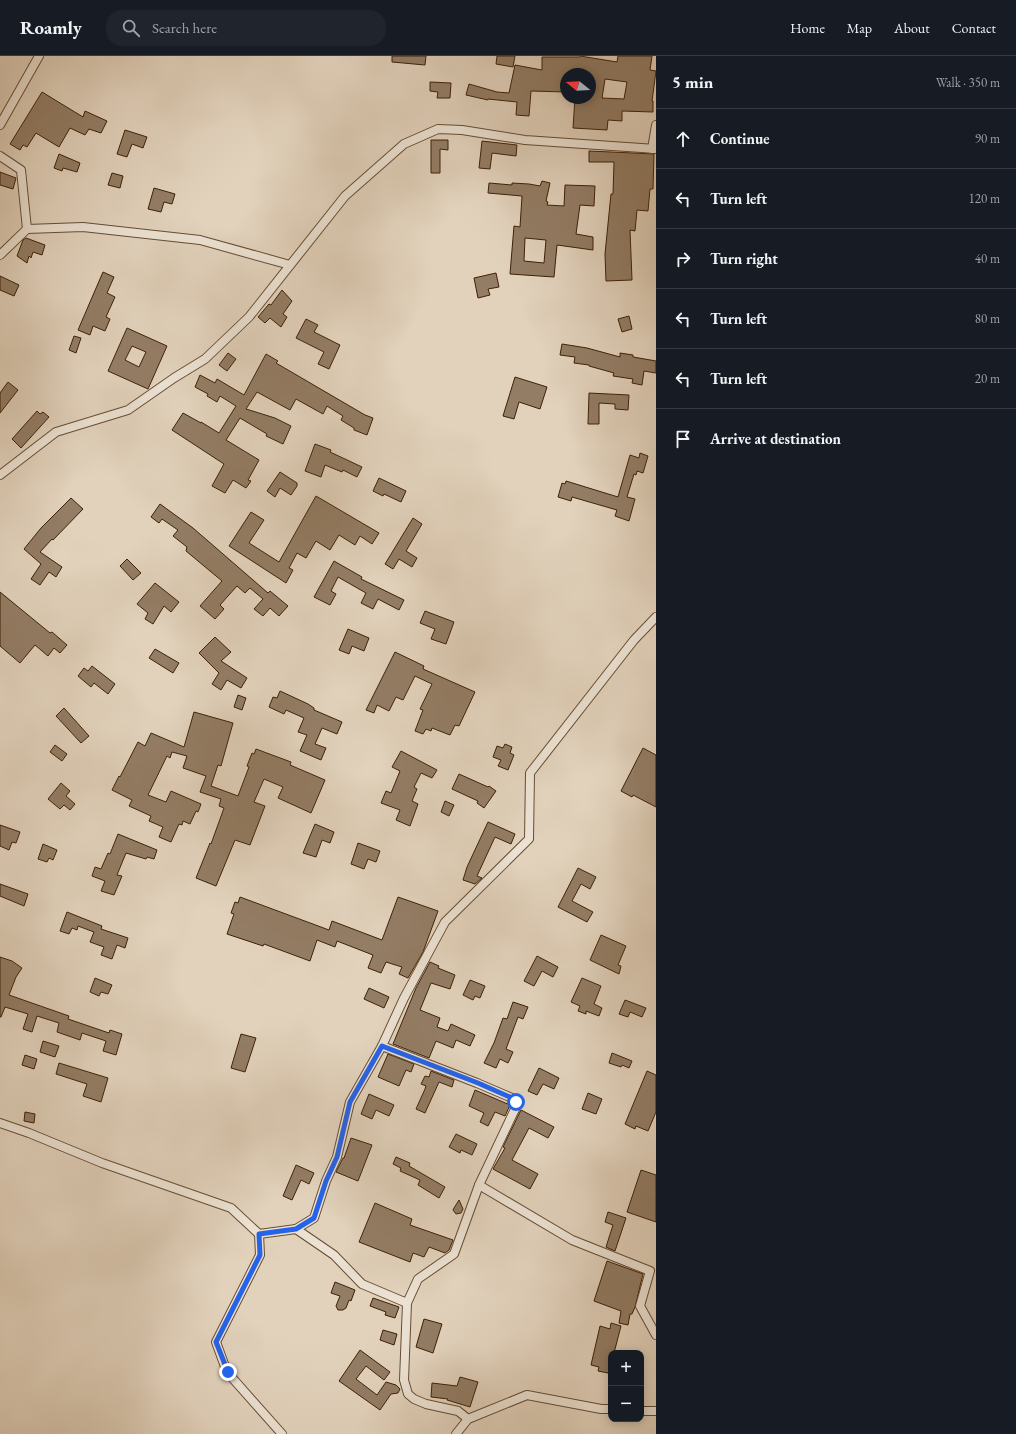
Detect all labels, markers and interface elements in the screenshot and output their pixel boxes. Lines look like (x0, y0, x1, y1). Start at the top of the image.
search box (106, 10, 386, 46)
text: Roamly (20, 15, 82, 40)
icon: search (120, 17, 142, 39)
text: Search here (152, 18, 217, 37)
text: Home (790, 19, 825, 37)
text: Map (847, 19, 872, 37)
text: About (894, 19, 930, 37)
text: Contact (952, 19, 996, 37)
north arrow (560, 68, 596, 104)
text: 5 min (672, 71, 713, 93)
text: Walk · 350 m (936, 74, 1000, 91)
icon: ahead (672, 128, 694, 150)
text: Continue (710, 129, 770, 148)
text: 90 m (975, 130, 1000, 147)
icon: left (672, 188, 694, 210)
text: Turn left (710, 189, 767, 208)
text: 120 m (969, 190, 1000, 207)
icon: right (672, 248, 694, 270)
text: Turn right (710, 249, 778, 268)
text: 40 m (975, 250, 1000, 267)
icon: left (672, 308, 694, 330)
text: Turn left (710, 309, 767, 328)
text: 80 m (975, 310, 1000, 327)
icon: left (672, 368, 694, 390)
text: Turn left (710, 369, 767, 388)
text: 20 m (975, 370, 1000, 387)
icon: arrive (672, 428, 694, 450)
text: Arrive at destination (710, 429, 841, 448)
route start (507, 1093, 525, 1111)
map controls (608, 1350, 644, 1422)
button: + (608, 1350, 644, 1386)
route end (219, 1363, 237, 1381)
button: − (608, 1386, 644, 1422)

